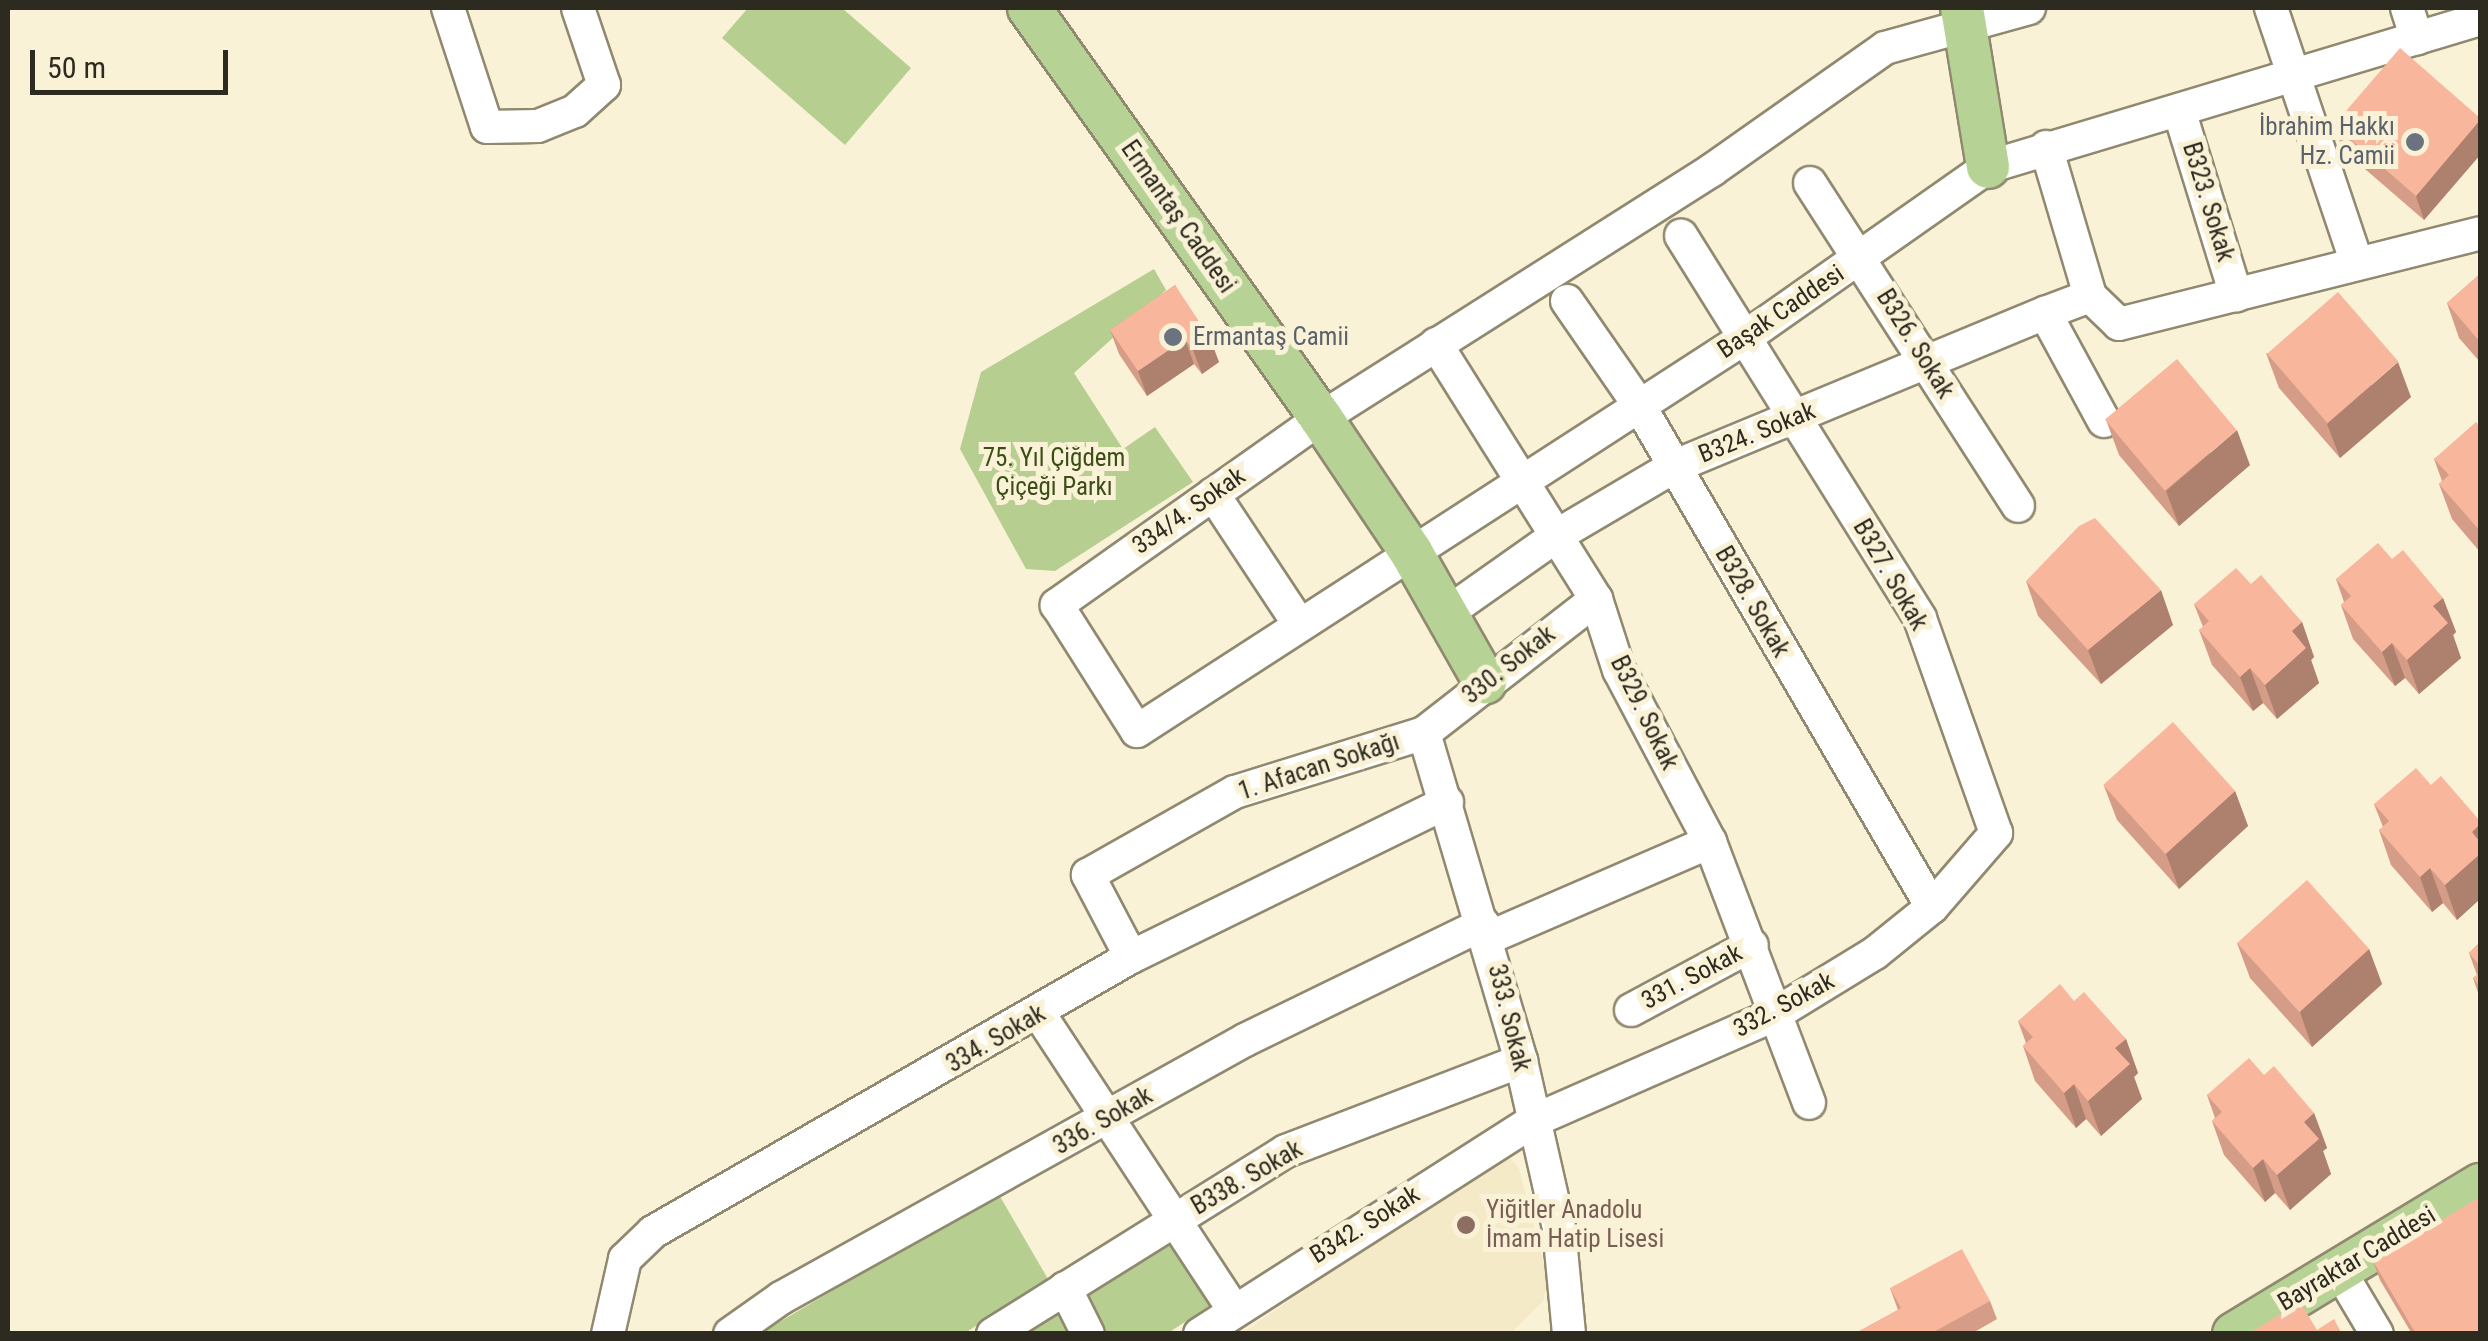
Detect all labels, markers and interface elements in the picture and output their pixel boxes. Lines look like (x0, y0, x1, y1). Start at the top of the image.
scale bar (35, 30, 232, 92)
text: 50 m (47, 50, 106, 85)
place label: İbrahim Hakkı Hz. Camii (2259, 113, 2395, 172)
marker: İbrahim Hakkı Hz. Camii (2404, 131, 2426, 153)
street label: Ermantaş Caddesi (1114, 135, 1242, 299)
street label: B323. Sokak (2176, 139, 2240, 265)
street label: Başak Caddesi (1712, 259, 1850, 365)
street label: B326. Sokak (1870, 284, 1960, 404)
place label: Ermantaş Camii (1193, 322, 1349, 352)
marker: Ermantaş Camii (1162, 326, 1184, 348)
street label: B324. Sokak (1694, 396, 1820, 470)
park label: 75. Yıl Çiğdem Çiçeği Parkı (983, 444, 1125, 503)
street label: 334/4. Sokak (1127, 461, 1251, 561)
street label: B327. Sokak (1846, 514, 1934, 636)
street label: B328. Sokak (1708, 541, 1796, 663)
street label: 330. Sokak (1457, 620, 1561, 710)
street label: B329. Sokak (1604, 651, 1684, 775)
street label: 1. Afacan Sokağı (1235, 727, 1403, 807)
street label: 331. Sokak (1637, 938, 1747, 1016)
street label: 333. Sokak (1481, 961, 1537, 1075)
street label: 332. Sokak (1729, 966, 1839, 1044)
street label: 334. Sokak (941, 999, 1051, 1079)
street label: 336. Sokak (1048, 1081, 1158, 1161)
street label: B338. Sokak (1186, 1134, 1308, 1222)
street label: B342. Sokak (1305, 1180, 1425, 1270)
place label: Yiğitler Anadolu İmam Hatip Lisesi (1486, 1196, 1664, 1255)
street label: Bayraktar Caddesi (2273, 1200, 2441, 1318)
marker: Yiğitler Anadolu İmam Hatip Lisesi (1455, 1214, 1477, 1236)

